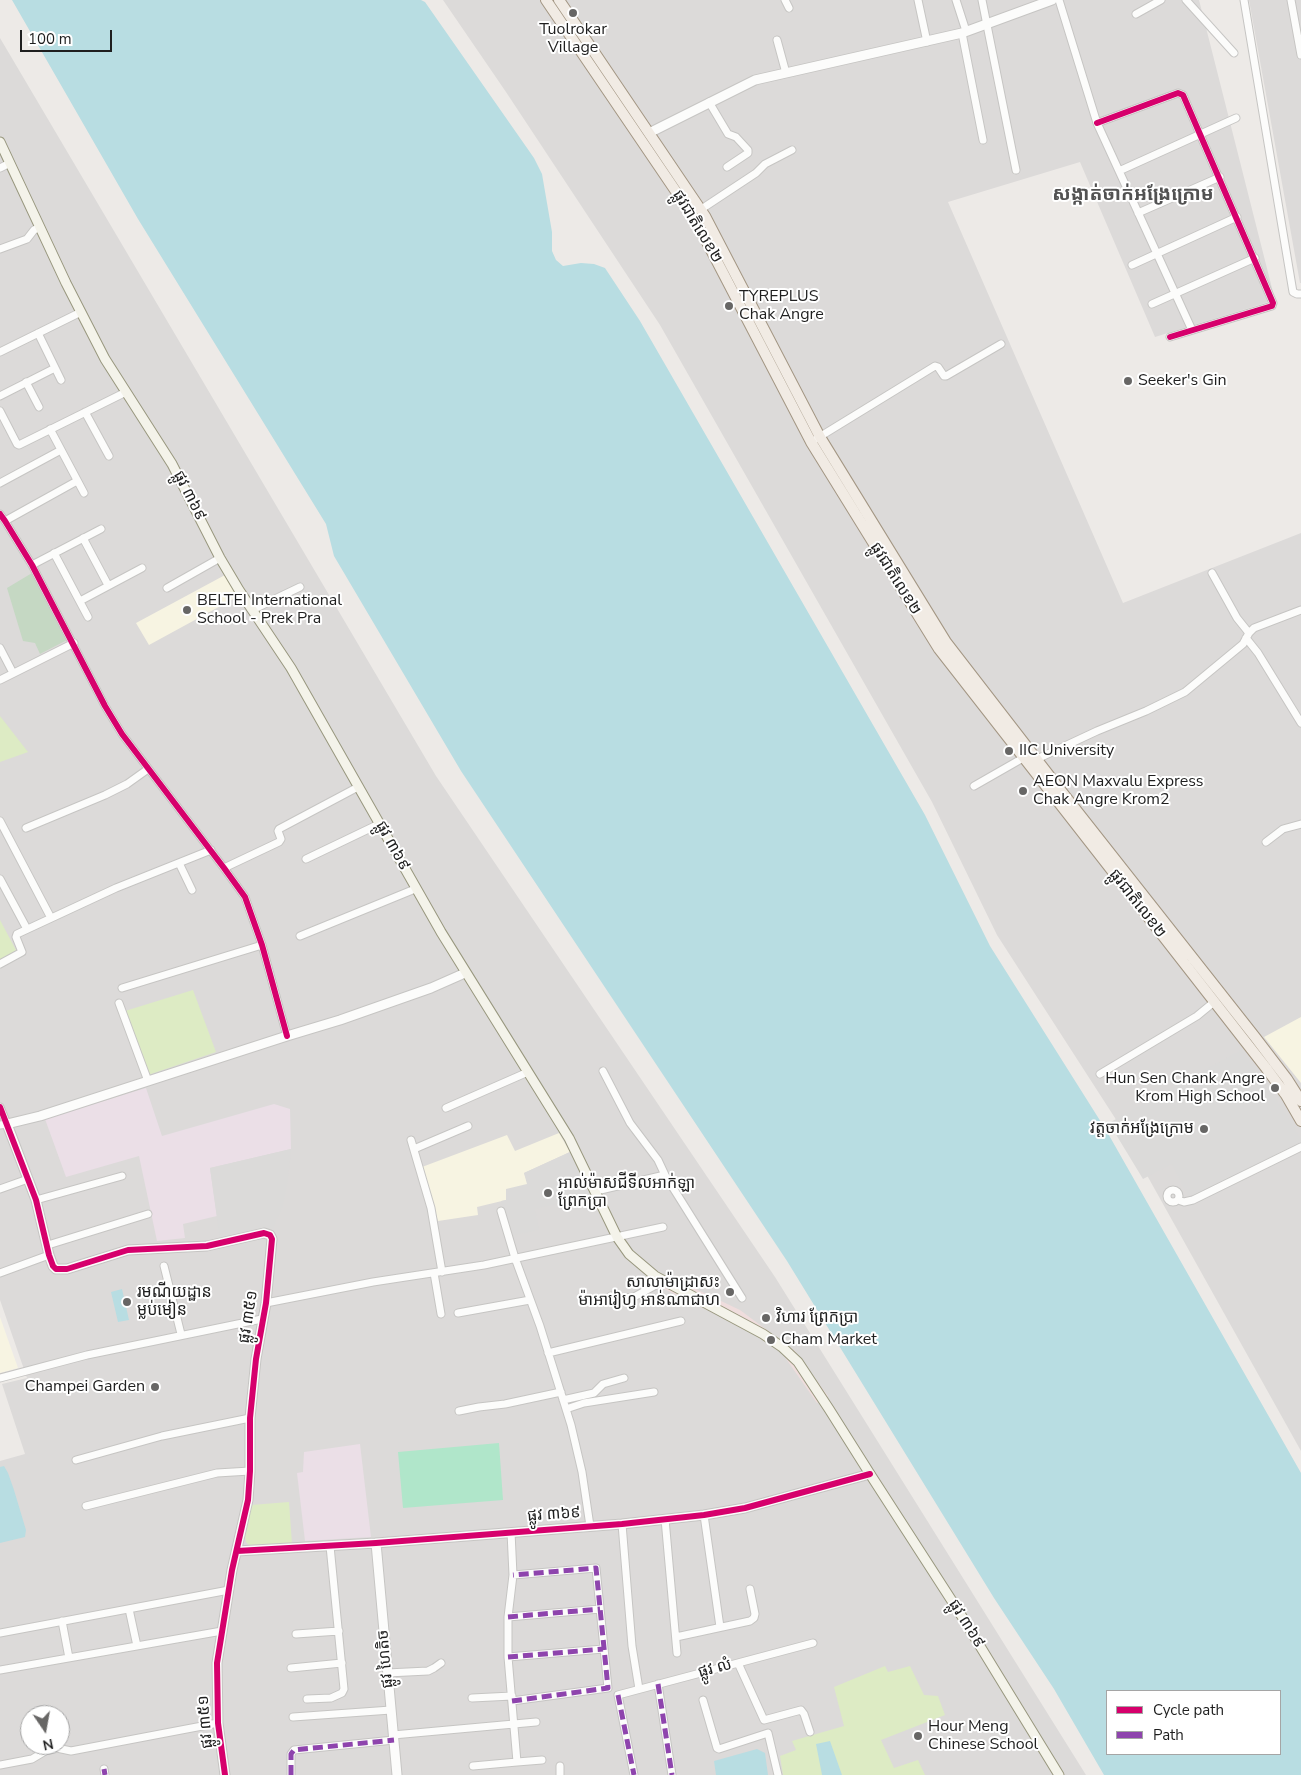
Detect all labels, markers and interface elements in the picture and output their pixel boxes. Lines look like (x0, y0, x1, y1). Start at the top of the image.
marker: Tuolrokar Village (567, 7, 579, 19)
scale bar (22, 20, 115, 52)
place label: Tuolrokar Village (539, 20, 607, 58)
text: 100 m (28, 29, 72, 49)
district label: សង្កាត់ចាក់អង្រែក្រោម (1052, 184, 1214, 206)
street label: ផ្លូវជាតិលេខ២ (668, 187, 726, 267)
place label: TYREPLUS Chak Angre (739, 287, 824, 325)
marker: TYREPLUS Chak Angre (723, 300, 735, 312)
place label: Seeker's Gin (1138, 371, 1227, 391)
marker: Seeker's Gin (1122, 375, 1134, 387)
street label: ផ្លូវ ៣៦៩ (168, 468, 210, 524)
street label: ផ្លូវជាតិលេខ២ (865, 539, 925, 619)
place label: BELTEI International School - Prek Pra (197, 591, 342, 629)
marker: BELTEI International School - Prek Pra (181, 604, 193, 616)
place label: IIC University (1019, 741, 1114, 761)
marker: IIC University (1003, 745, 1015, 757)
place label: AEON Maxvalu Express Chak Angre Krom2 (1033, 772, 1204, 810)
marker: AEON Maxvalu Express Chak Angre Krom2 (1017, 785, 1029, 797)
street label: ផ្លូវ ៣៦៩ (371, 818, 413, 874)
street label: ផ្លូវជាតិលេខ២ (1104, 866, 1170, 942)
place label: Hun Sen Chank Angre Krom High School (1105, 1069, 1265, 1107)
marker: Hun Sen Chank Angre Krom High School (1269, 1082, 1281, 1094)
place label: វត្តចាក់អង្រែក្រោម (1090, 1119, 1194, 1139)
marker: វត្តចាក់អង្រែក្រោម (1198, 1123, 1210, 1135)
place label: អាល់ម៉ាសជីទីលអាក់ឡា ព្រែកប្រា (558, 1174, 695, 1212)
marker: អាល់ម៉ាសជីទីលអាក់ឡា ព្រែកប្រា (542, 1187, 554, 1199)
place label: សាលាម៉ាដ្រាសះ ម៉ាអារៀហ្វ អាន់ណាជាហ (578, 1273, 720, 1311)
place label: រមណីយដ្ឋាន ម្លប់មៀន (137, 1283, 212, 1321)
marker: សាលាម៉ាដ្រាសះ ម៉ាអារៀហ្វ អាន់ណាជាហ (724, 1286, 736, 1298)
street label: ផ្លូវ ៣៥១ (235, 1289, 263, 1345)
marker: រមណីយដ្ឋាន ម្លប់មៀន (121, 1296, 133, 1308)
place label: វិហារ ព្រែកប្រា (776, 1308, 858, 1328)
marker: វិហារ ព្រែកប្រា (760, 1312, 772, 1324)
place label: Cham Market (781, 1330, 877, 1350)
marker: Cham Market (765, 1334, 777, 1346)
place label: Champei Garden (25, 1377, 145, 1397)
marker: Champei Garden (149, 1381, 161, 1393)
street label: ផ្លូវ ៣៦៩ (527, 1504, 581, 1526)
street label: ផ្លូវ ៣៦៩ (944, 1596, 988, 1652)
street label: ផ្លូវ ហៃតិច (374, 1629, 398, 1689)
street label: ផ្លូវ លំ (696, 1655, 734, 1683)
legend (1106, 1690, 1281, 1755)
street label: ផ្លូវ ៣៥១ (194, 1694, 218, 1750)
text: Cycle path (1153, 1700, 1224, 1720)
north arrow (20, 1705, 70, 1755)
place label: Hour Meng Chinese School (928, 1717, 1038, 1755)
text: Path (1153, 1725, 1184, 1745)
marker: Hour Meng Chinese School (912, 1730, 924, 1742)
text: N (41, 1734, 55, 1755)

